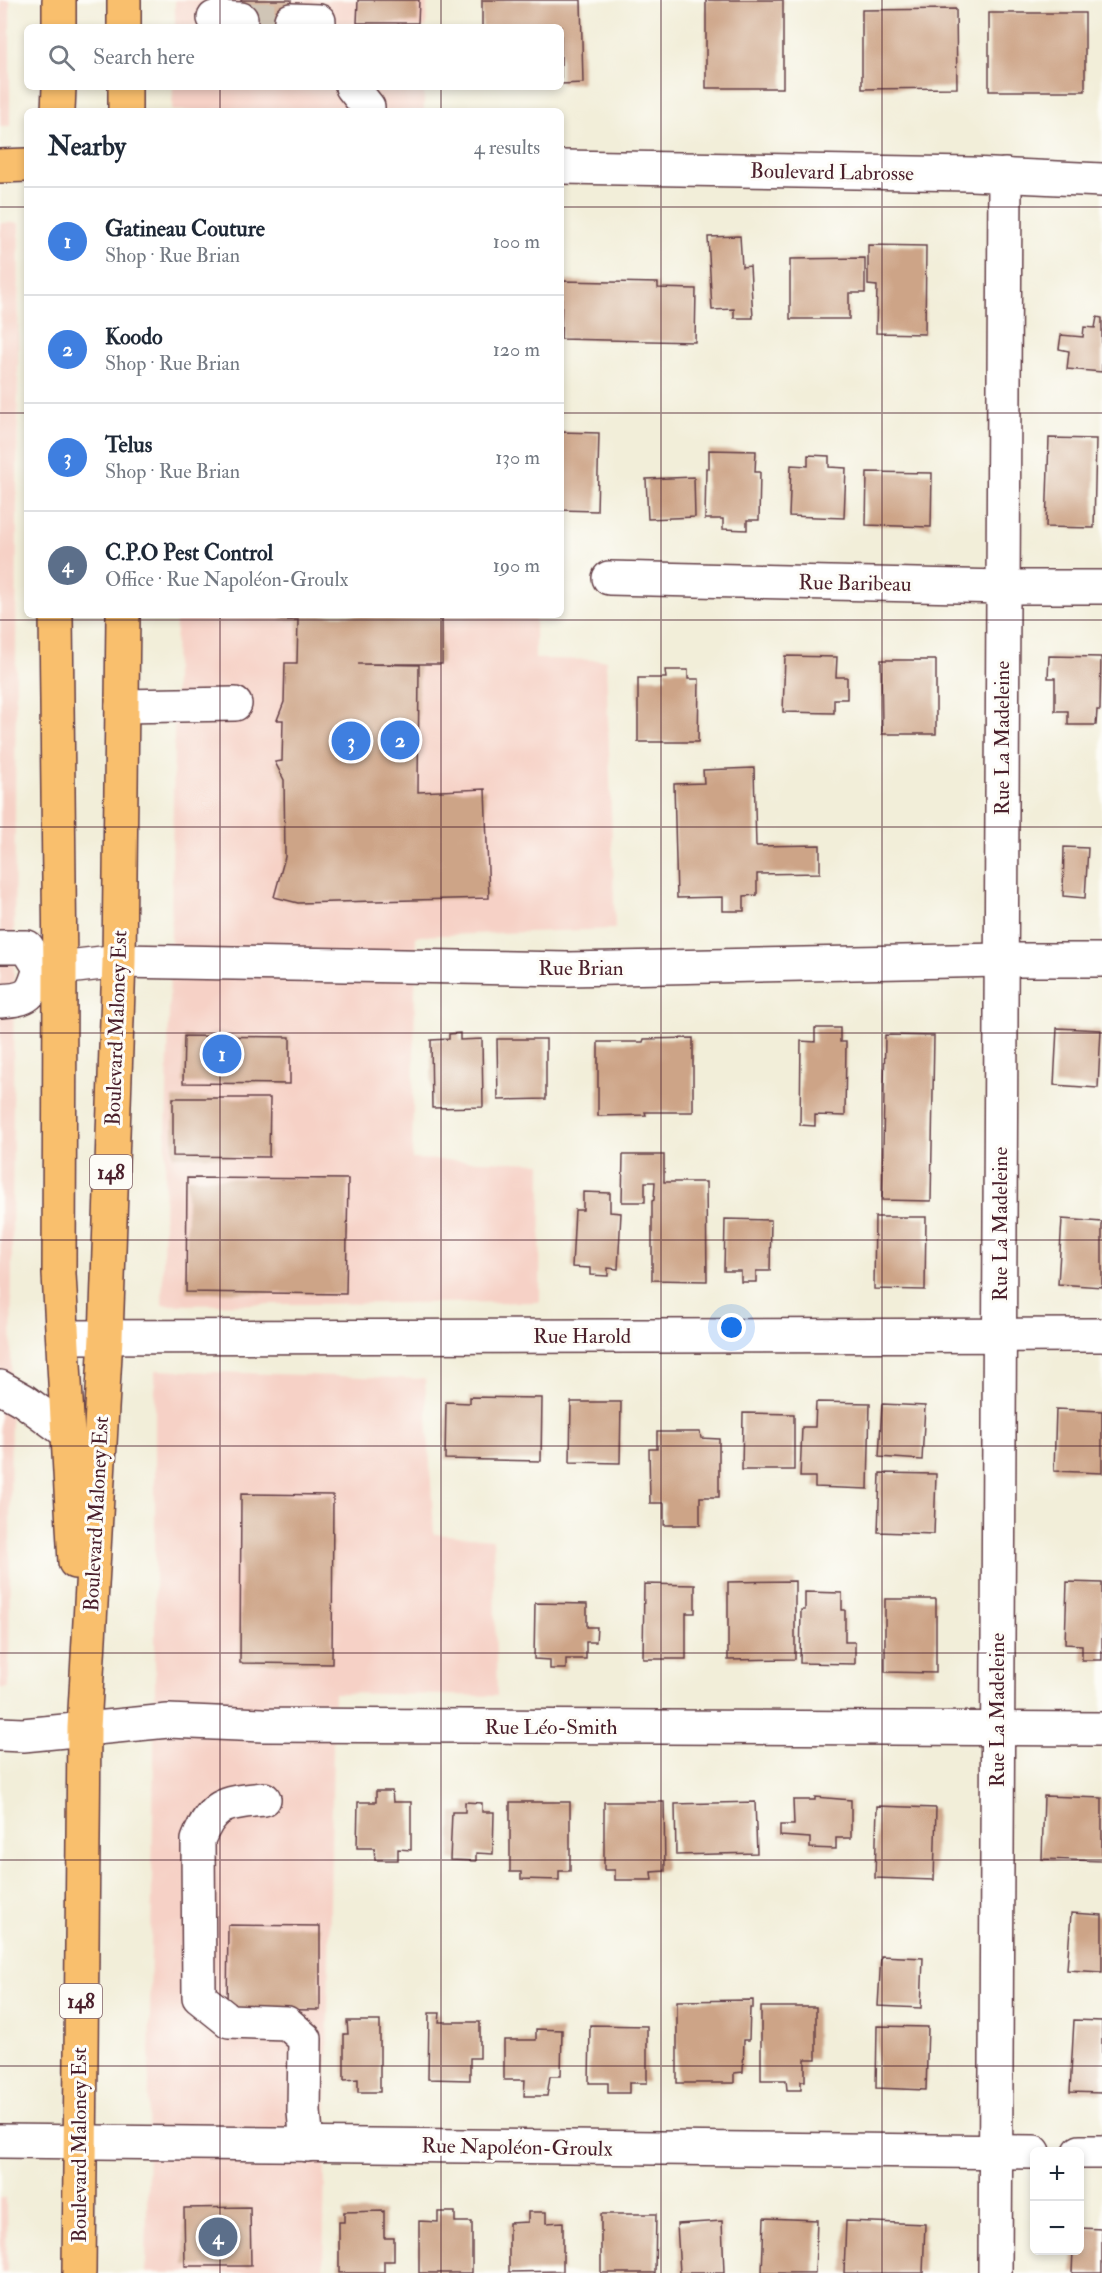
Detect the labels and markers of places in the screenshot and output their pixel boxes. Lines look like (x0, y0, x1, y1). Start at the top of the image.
pin: 3 (332, 718, 370, 764)
pin: 2 (380, 718, 420, 762)
pin: 1 (202, 1032, 242, 1076)
pin: 4 (198, 2214, 238, 2260)

